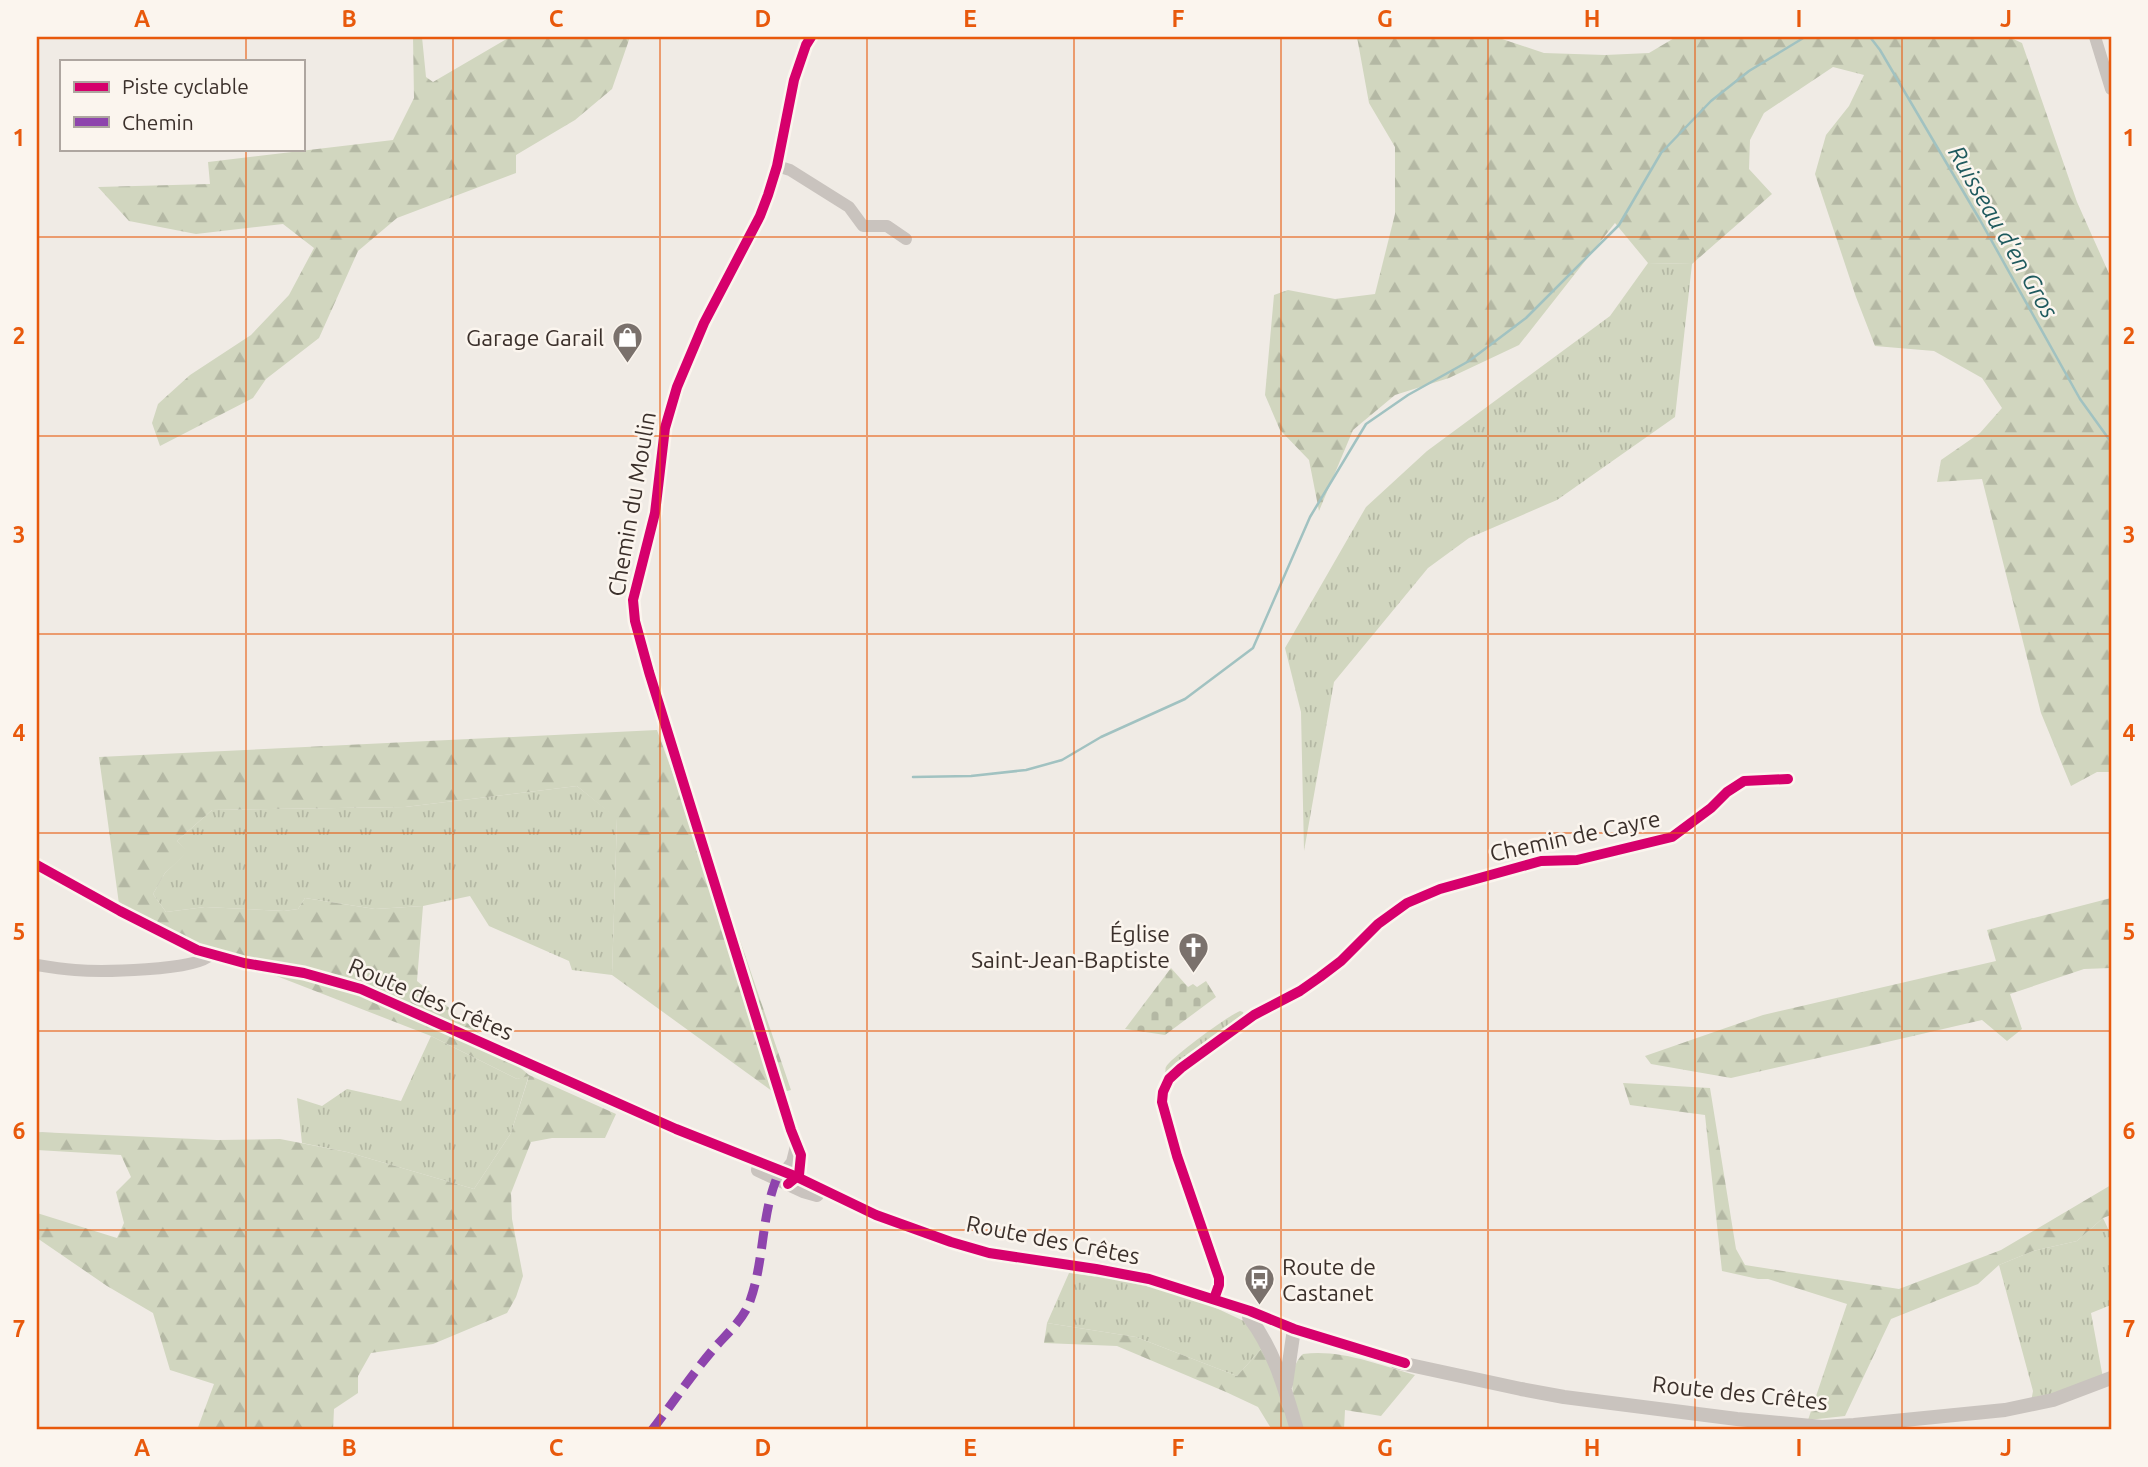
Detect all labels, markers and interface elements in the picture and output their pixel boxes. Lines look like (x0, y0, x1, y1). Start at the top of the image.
text: A (134, 6, 150, 31)
text: B (341, 6, 357, 31)
text: C (549, 6, 564, 31)
text: D (755, 6, 771, 31)
text: E (963, 6, 977, 31)
text: F (1172, 6, 1185, 31)
text: G (1377, 6, 1393, 31)
text: H (1584, 6, 1600, 31)
text: I (1796, 6, 1802, 31)
text: J (2000, 6, 2012, 31)
legend (60, 60, 304, 150)
text: Piste cyclable (122, 74, 249, 98)
text: Chemin (122, 110, 194, 134)
text: 1 (13, 125, 25, 150)
text: 1 (2123, 125, 2135, 150)
water label: Ruisseau d'en Gros (1943, 141, 2064, 323)
shop icon: Garage Garail (610, 321, 644, 365)
text: 2 (13, 323, 25, 348)
text: 2 (2123, 323, 2135, 348)
place label: Garage Garail (466, 325, 604, 350)
street label: Chemin du Moulin (603, 410, 660, 598)
text: 3 (13, 522, 25, 547)
text: 3 (2123, 522, 2135, 547)
text: 4 (13, 720, 26, 745)
text: 4 (2123, 720, 2136, 745)
street label: Chemin de Cayre (1487, 805, 1662, 866)
text: 5 (13, 919, 25, 944)
text: 5 (2123, 919, 2135, 944)
place label: Église Saint-Jean-Baptiste (971, 920, 1170, 972)
church icon: Église Saint-Jean-Baptiste (1176, 930, 1210, 974)
street label: Route des Crêtes (345, 953, 517, 1045)
text: 6 (13, 1118, 26, 1143)
text: 6 (2123, 1118, 2136, 1143)
street label: Route des Crêtes (964, 1210, 1142, 1269)
place label: Route de Castanet (1282, 1254, 1376, 1305)
bus stop icon: Route de Castanet (1242, 1263, 1276, 1307)
text: 7 (13, 1316, 25, 1341)
text: 7 (2123, 1316, 2135, 1341)
street label: Route des Crêtes (1651, 1371, 1829, 1414)
text: A (134, 1435, 150, 1460)
text: B (341, 1435, 357, 1460)
text: C (549, 1435, 564, 1460)
text: D (755, 1435, 771, 1460)
text: E (963, 1435, 977, 1460)
text: F (1172, 1435, 1185, 1460)
text: G (1377, 1435, 1393, 1460)
text: H (1584, 1435, 1600, 1460)
text: I (1796, 1435, 1802, 1460)
text: J (2000, 1435, 2012, 1460)

